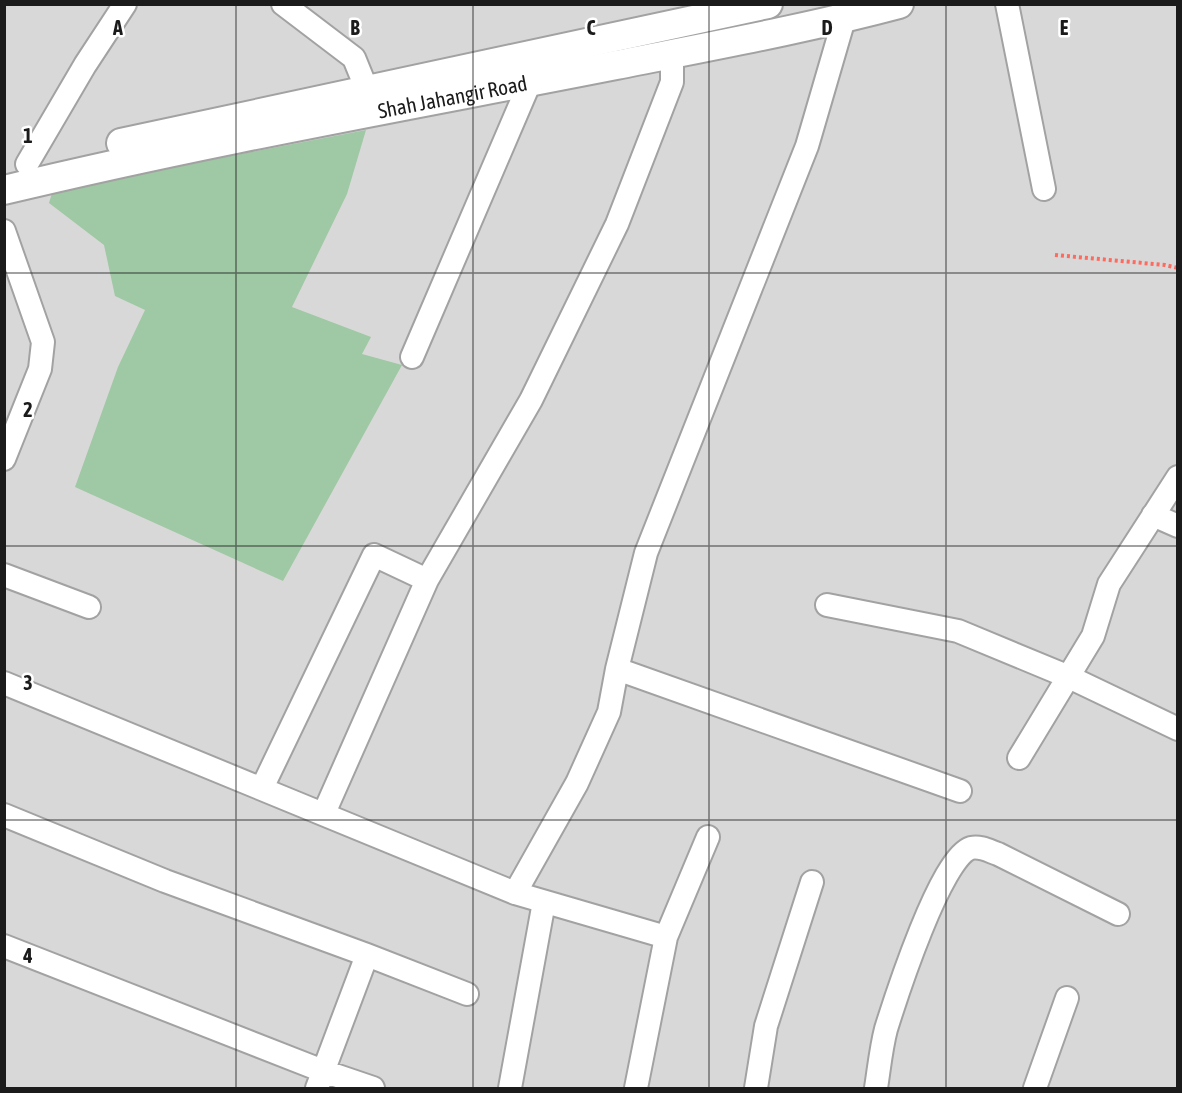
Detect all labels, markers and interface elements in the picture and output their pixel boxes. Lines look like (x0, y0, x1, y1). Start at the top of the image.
text: A (112, 16, 123, 39)
text: B (350, 16, 360, 39)
text: C (587, 16, 596, 39)
text: D (821, 16, 833, 39)
text: E (1060, 16, 1069, 39)
street label: Shah Jahangir Road (376, 70, 529, 123)
text: 1 (23, 124, 33, 147)
text: 2 (23, 398, 33, 421)
text: 3 (23, 671, 33, 694)
text: 4 (22, 944, 33, 967)

